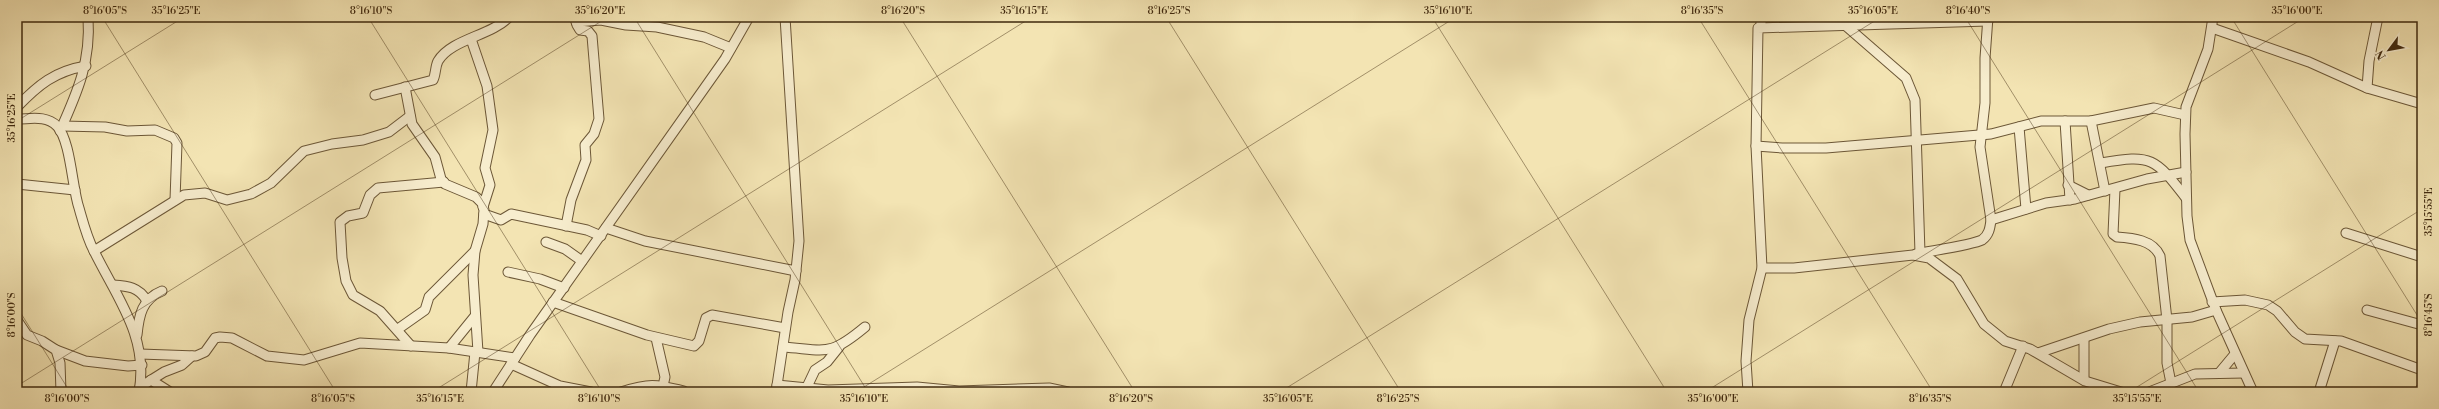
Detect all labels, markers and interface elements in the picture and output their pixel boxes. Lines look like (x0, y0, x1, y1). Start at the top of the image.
text: 8°16'05"S (83, 5, 127, 17)
text: 35°16'25"E (152, 5, 201, 17)
text: 8°16'10"S (350, 5, 392, 17)
text: 35°16'20"E (575, 5, 625, 17)
text: 8°16'20"S (881, 5, 925, 17)
text: 35°16'15"E (1000, 5, 1048, 17)
text: 8°16'25"S (1148, 5, 1191, 17)
text: 35°16'10"E (1424, 5, 1472, 17)
text: 8°16'35"S (1681, 5, 1724, 17)
text: 35°16'05"E (1848, 5, 1898, 17)
text: 8°16'40"S (1946, 5, 1990, 17)
text: 35°16'00"E (2271, 5, 2323, 17)
north arrow (2369, 30, 2409, 70)
text: N (2373, 47, 2390, 62)
text: 35°16'25"E (6, 93, 18, 142)
text: 35°15'55"E (2423, 188, 2435, 236)
text: 8°16'00"S (6, 292, 18, 337)
text: 8°16'45"S (2423, 293, 2435, 337)
text: 8°16'00"S (45, 393, 90, 405)
text: 8°16'05"S (311, 393, 355, 405)
text: 35°16'15"E (416, 393, 464, 405)
text: 8°16'10"S (578, 393, 620, 405)
text: 35°16'10"E (840, 393, 888, 405)
text: 8°16'20"S (1109, 393, 1153, 405)
text: 35°16'05"E (1263, 393, 1313, 405)
text: 8°16'25"S (1377, 393, 1420, 405)
text: 35°16'00"E (1687, 393, 1739, 405)
text: 8°16'35"S (1909, 393, 1952, 405)
text: 35°15'55"E (2113, 393, 2161, 405)

